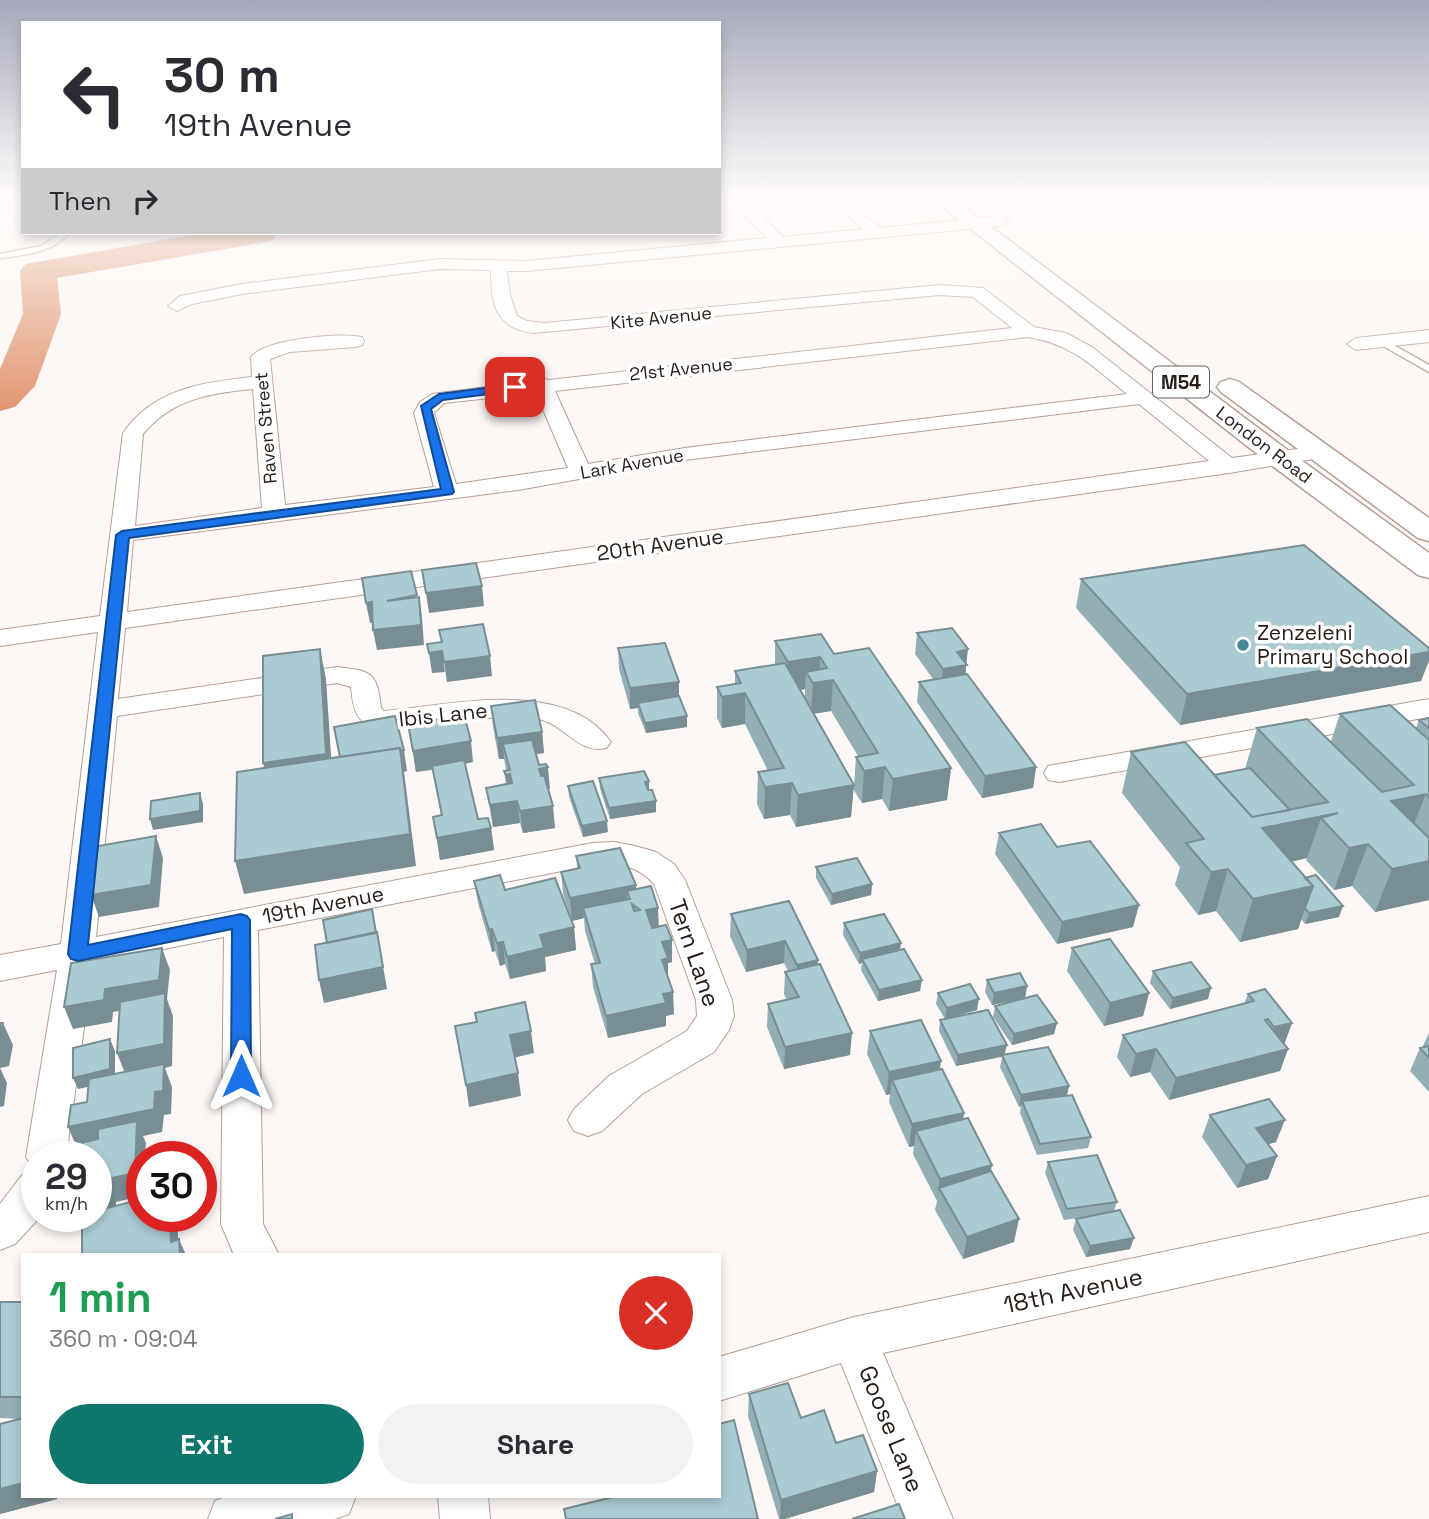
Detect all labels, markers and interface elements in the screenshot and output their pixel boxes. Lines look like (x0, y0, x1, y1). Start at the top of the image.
text: 30 m (164, 44, 280, 106)
icon: left (49, 49, 140, 140)
text: 19th Avenue (164, 105, 352, 145)
icon: right (126, 182, 164, 220)
text: Then (49, 184, 112, 218)
street label: Kite Avenue (609, 301, 713, 334)
street label: 21st Avenue (628, 352, 734, 385)
pin (485, 357, 545, 417)
road number: M54 (1153, 366, 1209, 398)
icon: arrive (496, 368, 534, 406)
street label: Raven Street (249, 371, 282, 485)
street label: London Road (1212, 401, 1317, 488)
street label: Lark Avenue (578, 443, 685, 484)
street label: 20th Avenue (595, 522, 725, 567)
place label: Zenzeleni Primary School (1257, 619, 1408, 670)
marker: Zenzeleni Primary School (1235, 637, 1251, 653)
street label: Ibis Lane (397, 696, 489, 733)
street label: 19th Avenue (260, 879, 386, 930)
street label: Tern Lane (662, 895, 727, 1011)
position arrow (204, 1039, 278, 1113)
speed limit sign: 30 (126, 1141, 217, 1232)
text: 29 (45, 1155, 88, 1199)
text: km/h (45, 1192, 88, 1215)
street label: 18th Avenue (1001, 1261, 1145, 1320)
text: 1 min (49, 1271, 152, 1324)
button: close (619, 1276, 693, 1350)
text: 360 m · 09:04 (49, 1324, 197, 1354)
street label: Goose Lane (852, 1361, 931, 1497)
button: Exit (49, 1404, 364, 1484)
button: Share (378, 1404, 693, 1484)

